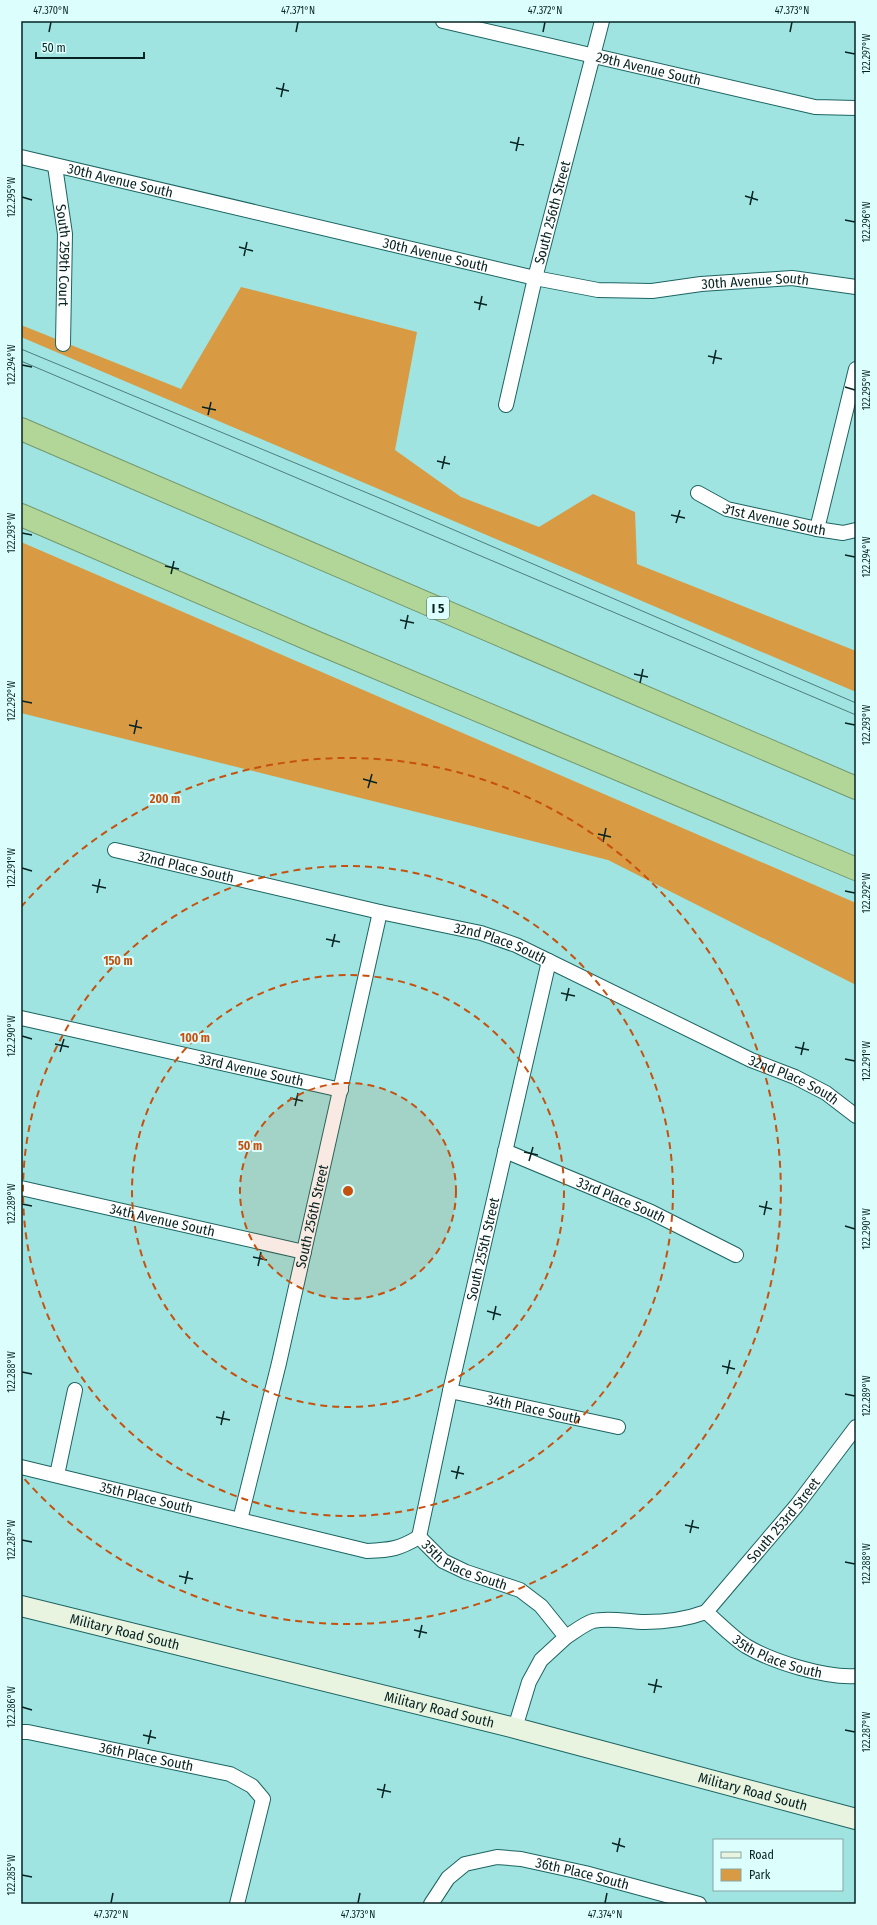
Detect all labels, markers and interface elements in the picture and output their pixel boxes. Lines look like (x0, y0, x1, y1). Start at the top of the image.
text: 47.370°N (33, 5, 69, 17)
text: 47.371°N (281, 5, 315, 17)
text: 47.372°N (528, 5, 562, 17)
text: 47.373°N (775, 5, 809, 17)
text: 122.297°W (861, 33, 873, 74)
scale bar (36, 34, 144, 60)
text: 50 m (42, 41, 66, 55)
street label: 29th Avenue South (594, 49, 703, 89)
street label: South 256th Street (531, 159, 574, 266)
street label: 30th Avenue South (66, 160, 175, 201)
text: 122.295°W (6, 176, 18, 217)
text: 122.296°W (861, 201, 873, 243)
street label: South 259th Court (52, 203, 73, 307)
street label: 30th Avenue South (381, 234, 490, 276)
street label: 30th Avenue South (701, 270, 810, 293)
text: 122.294°W (6, 344, 18, 385)
text: 122.295°W (861, 369, 873, 410)
street label: 31st Avenue South (720, 500, 827, 539)
text: 122.293°W (6, 512, 18, 553)
text: 122.294°W (861, 536, 873, 577)
road number: I 5 (427, 597, 449, 619)
text: 122.292°W (6, 680, 18, 721)
text: 122.293°W (861, 704, 873, 745)
text: 200 m (149, 792, 180, 806)
text: 122.291°W (6, 848, 18, 888)
street label: 32nd Place South (136, 848, 236, 887)
text: 122.292°W (861, 872, 873, 913)
street label: 32nd Place South (452, 920, 550, 968)
text: 150 m (103, 954, 133, 968)
text: 122.290°W (6, 1015, 18, 1057)
text: 100 m (180, 1031, 210, 1045)
text: 122.291°W (861, 1041, 873, 1081)
street label: 33rd Avenue South (197, 1050, 305, 1090)
street label: 32nd Place South (746, 1052, 842, 1109)
text: 50 m (238, 1139, 262, 1153)
street label: South 256th Street (292, 1162, 332, 1270)
street label: 33rd Place South (574, 1174, 668, 1227)
text: 122.289°W (6, 1183, 18, 1225)
centre of rings (341, 1184, 355, 1198)
street label: South 255th Street (463, 1195, 503, 1302)
street label: 34th Avenue South (108, 1200, 217, 1241)
text: 122.290°W (861, 1208, 873, 1250)
text: 122.288°W (6, 1351, 18, 1393)
text: 122.289°W (861, 1375, 873, 1417)
street label: 34th Place South (485, 1391, 582, 1428)
street label: South 253rd Street (743, 1474, 824, 1567)
street label: 35th Place South (98, 1478, 195, 1517)
text: 122.287°W (6, 1519, 18, 1560)
street label: 35th Place South (418, 1537, 509, 1594)
text: 122.288°W (861, 1543, 873, 1585)
street label: Military Road South (68, 1610, 181, 1654)
street label: 35th Place South (729, 1631, 824, 1682)
text: 122.286°W (6, 1686, 18, 1728)
street label: Military Road South (383, 1688, 496, 1732)
text: 122.287°W (861, 1711, 873, 1752)
street label: 36th Place South (98, 1739, 195, 1775)
street label: Military Road South (696, 1769, 809, 1815)
legend (713, 1839, 843, 1891)
text: Road (749, 1848, 774, 1862)
text: 122.285°W (6, 1854, 18, 1895)
street label: 36th Place South (534, 1854, 631, 1894)
text: Park (749, 1868, 771, 1882)
text: 47.372°N (94, 1909, 128, 1921)
text: 47.373°N (341, 1909, 375, 1921)
text: 47.374°N (588, 1909, 622, 1921)

